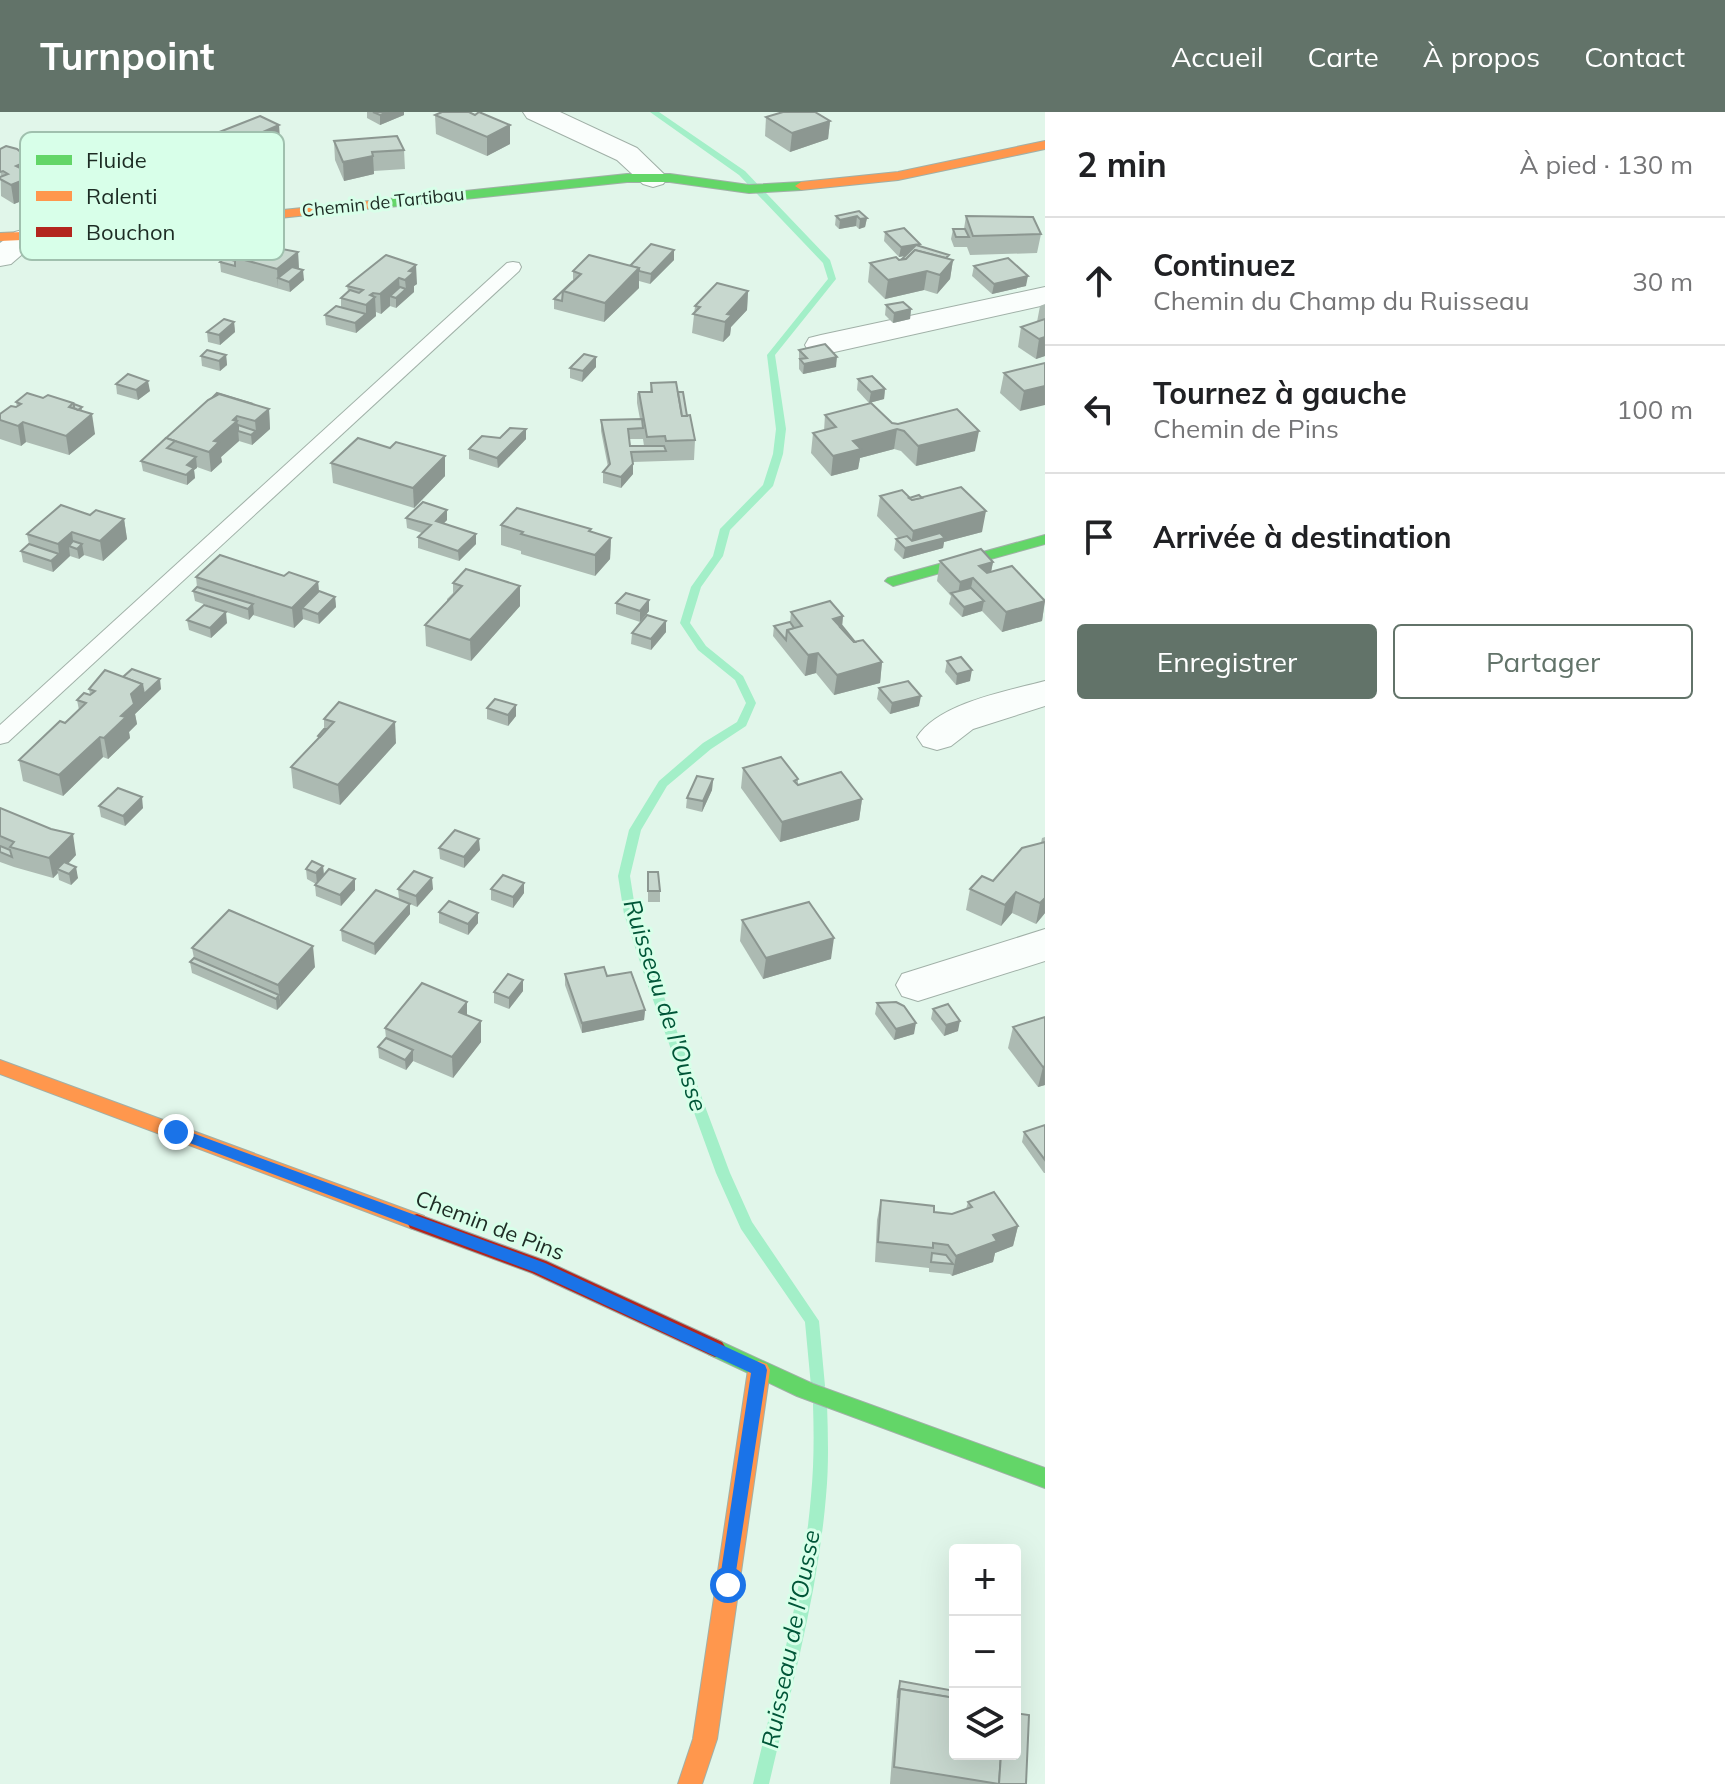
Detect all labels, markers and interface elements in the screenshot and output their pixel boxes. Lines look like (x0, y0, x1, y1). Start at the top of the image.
text: Turnpoint (40, 32, 214, 80)
text: Accueil (1171, 39, 1264, 74)
text: Carte (1308, 39, 1379, 74)
text: À propos (1423, 39, 1540, 74)
text: Contact (1584, 39, 1685, 74)
legend (20, 132, 284, 260)
text: 2 min (1077, 143, 1167, 186)
text: Fluide (86, 146, 147, 174)
text: À pied · 130 m (1520, 148, 1693, 181)
text: Ralenti (86, 182, 157, 210)
street label: Chemin de Tartibau (301, 182, 465, 222)
text: Bouchon (86, 218, 175, 246)
text: Continuez (1153, 246, 1296, 284)
icon: ahead (1077, 259, 1121, 303)
text: 30 m (1632, 265, 1693, 298)
text: Chemin du Champ du Ruisseau (1153, 284, 1530, 317)
text: Tournez à gauche (1153, 374, 1407, 412)
icon: left (1077, 387, 1121, 431)
text: 100 m (1617, 393, 1693, 426)
text: Chemin de Pins (1153, 412, 1339, 445)
icon: arrive (1077, 515, 1121, 559)
text: Arrivée à destination (1153, 518, 1452, 556)
button: Enregistrer (1077, 624, 1377, 699)
button: Partager (1393, 624, 1693, 699)
water label: Ruisseau de l'Ousse (618, 895, 714, 1115)
route end (158, 1114, 194, 1150)
street label: Chemin de Pins (412, 1184, 568, 1266)
water label: Ruisseau de l'Ousse (754, 1527, 826, 1751)
map controls (949, 1544, 1021, 1760)
button: + (949, 1544, 1021, 1616)
route start (710, 1567, 746, 1603)
button: − (949, 1616, 1021, 1688)
button: layers (949, 1688, 1021, 1760)

